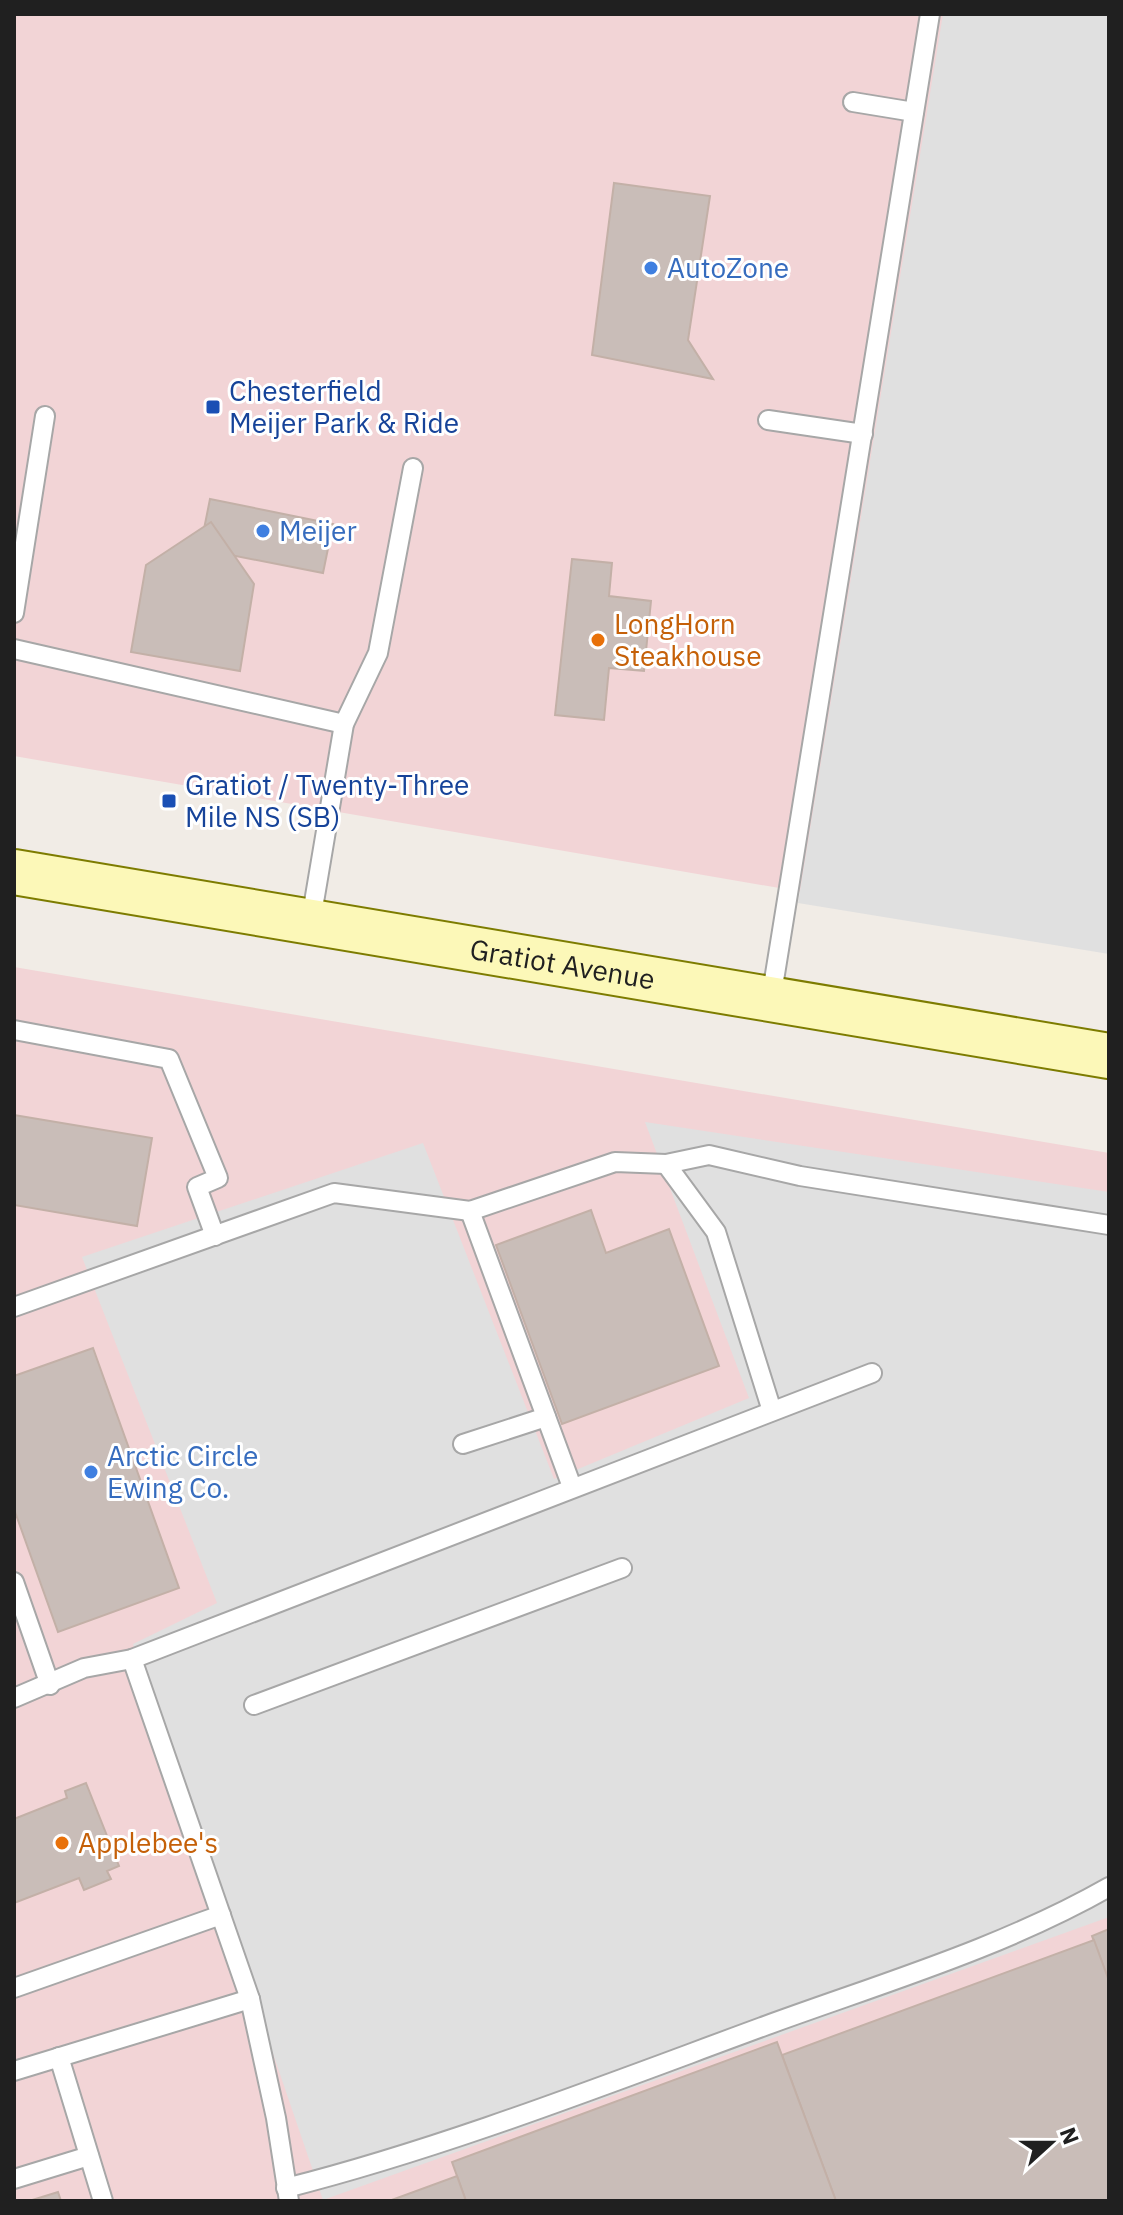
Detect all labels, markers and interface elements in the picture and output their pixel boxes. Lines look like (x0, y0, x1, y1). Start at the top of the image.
place label: AutoZone (667, 249, 789, 286)
marker: AutoZone (642, 259, 660, 277)
place label: Chesterfield Meijer Park & Ride (229, 372, 459, 441)
marker: Chesterfield Meijer Park & Ride (204, 398, 222, 416)
place label: Meijer (279, 512, 357, 549)
marker: Meijer (254, 522, 272, 540)
place label: LongHorn Steakhouse (614, 605, 762, 674)
marker: LongHorn Steakhouse (589, 631, 607, 649)
place label: Gratiot / Twenty-Three Mile NS (SB) (185, 766, 469, 835)
marker: Gratiot / Twenty-Three Mile NS (SB) (160, 792, 178, 810)
street label: Gratiot Avenue (467, 930, 658, 997)
place label: Arctic Circle Ewing Co. (107, 1437, 258, 1506)
marker: Arctic Circle Ewing Co. (82, 1463, 100, 1481)
place label: Applebee's (78, 1824, 218, 1861)
marker: Applebee's (53, 1834, 71, 1852)
north arrow (1011, 2103, 1091, 2183)
text: N (1054, 2123, 1087, 2148)

